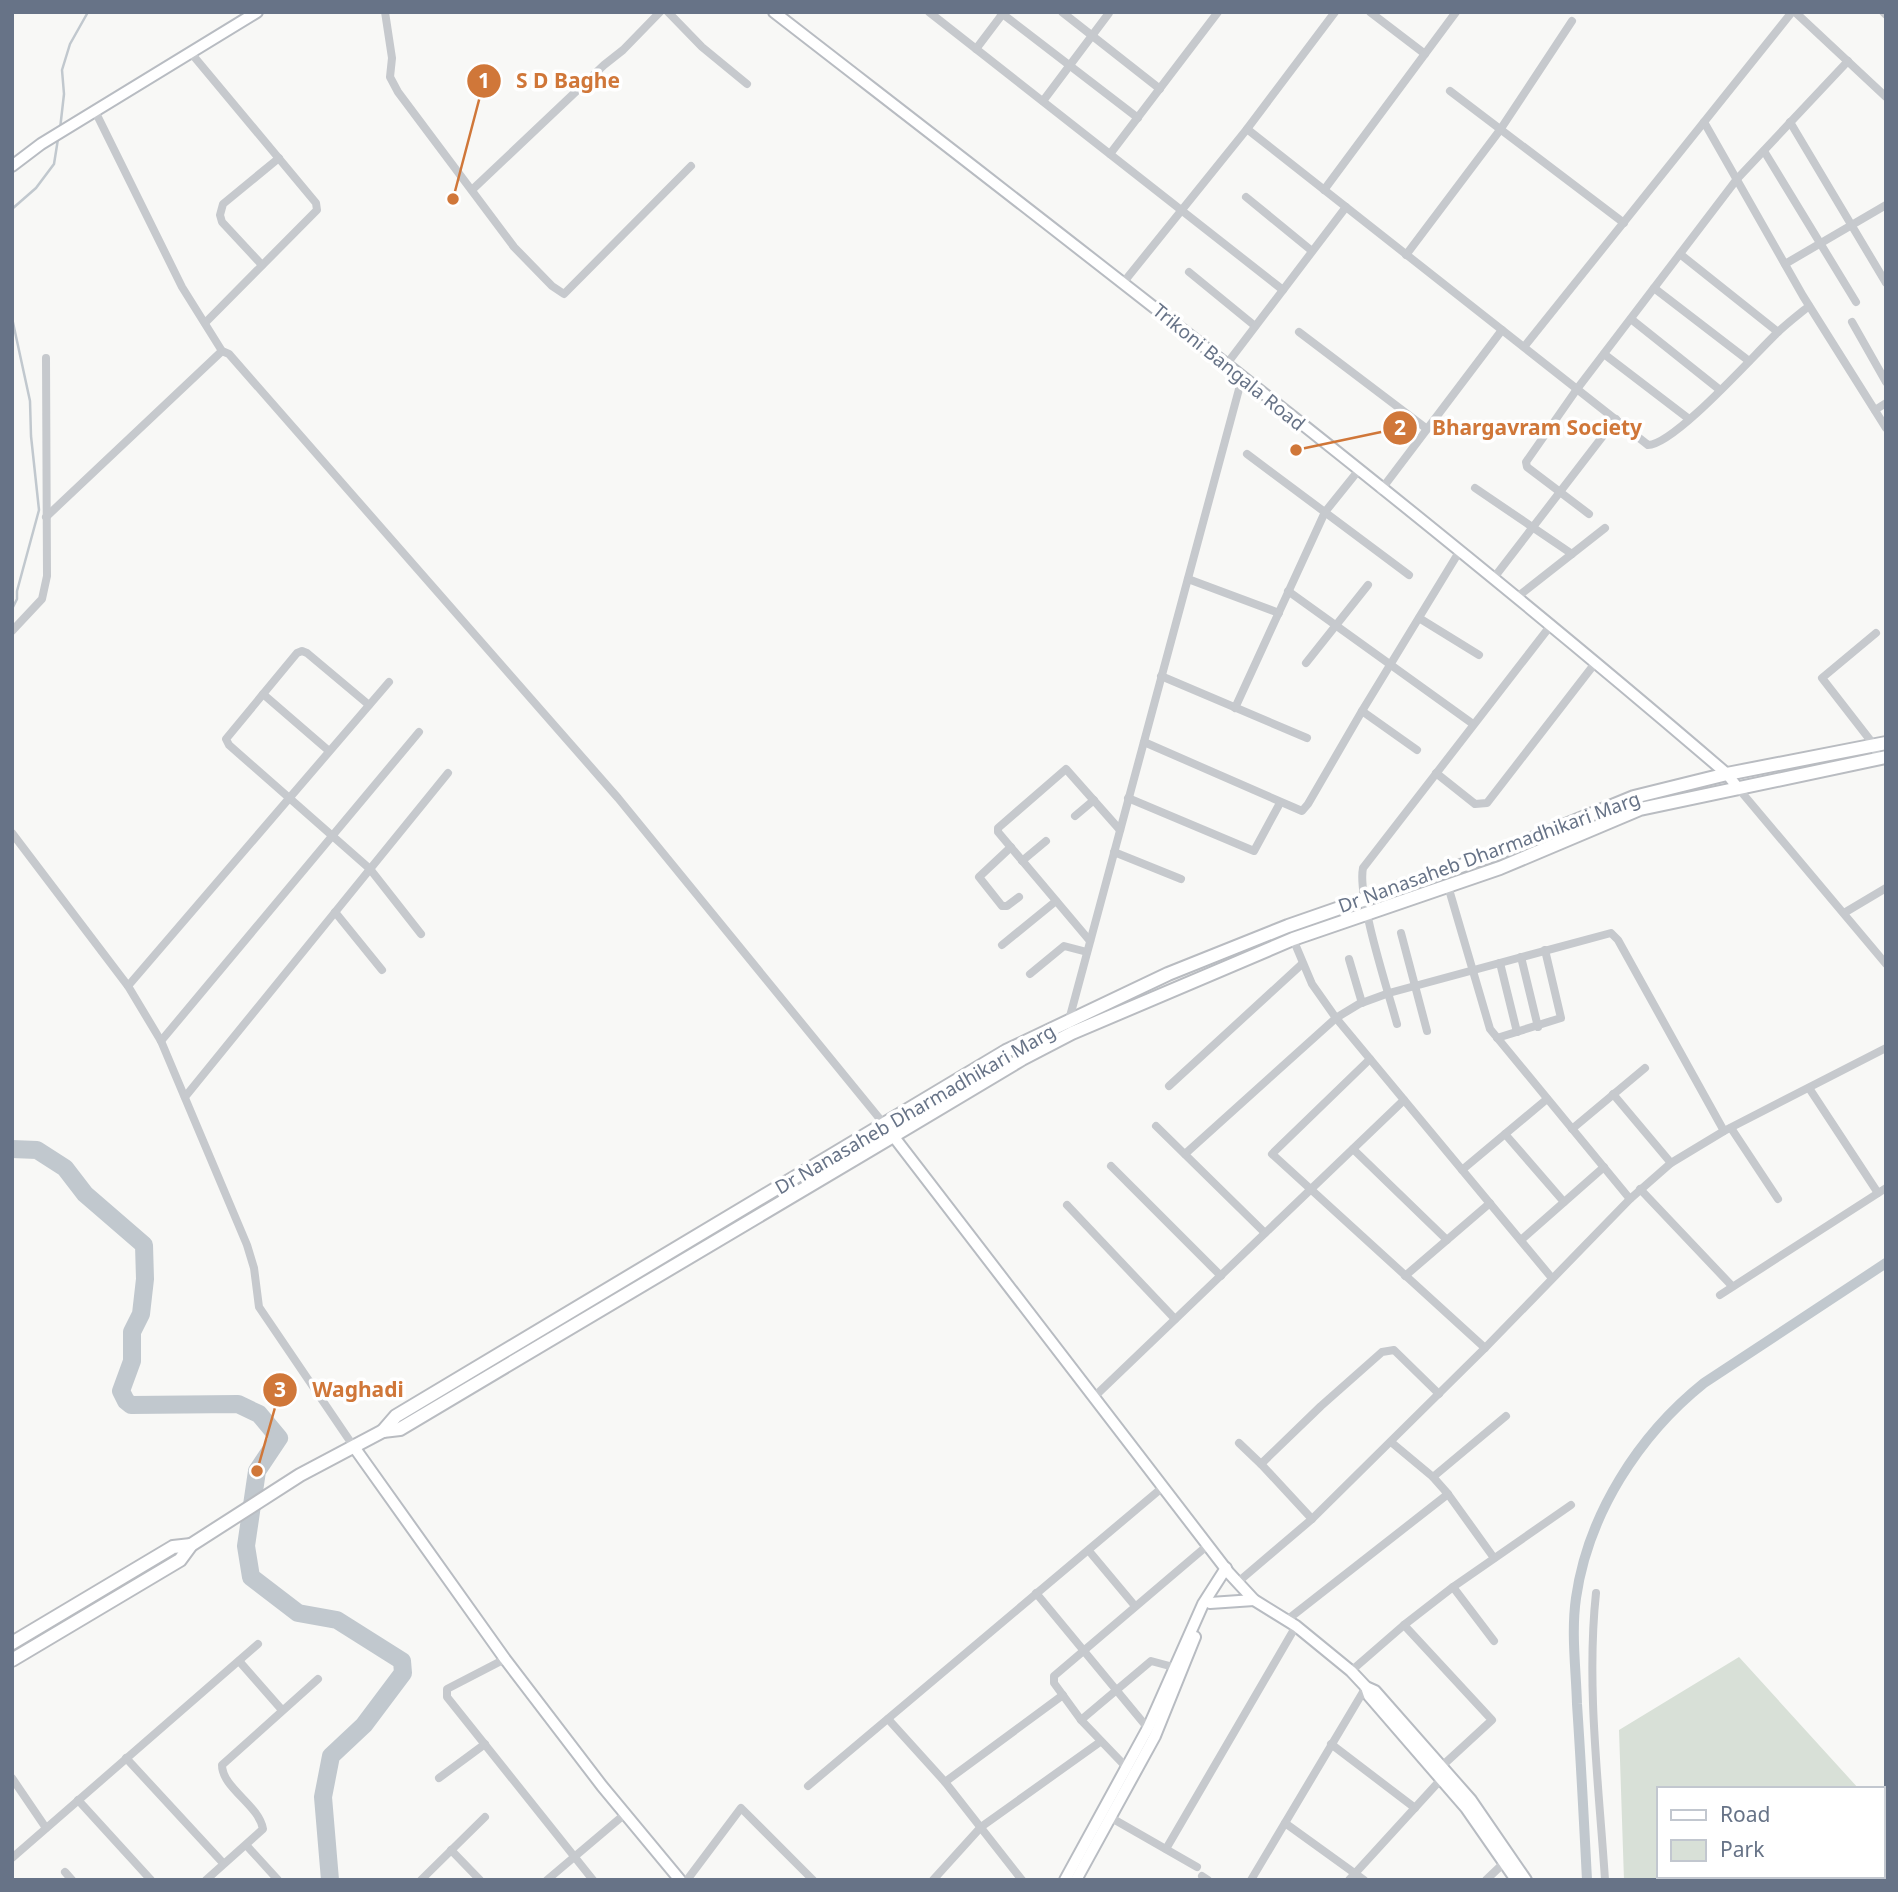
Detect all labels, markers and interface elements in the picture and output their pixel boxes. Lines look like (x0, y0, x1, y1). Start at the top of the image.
callout: S D Baghe (467, 60, 634, 102)
text: 1 (478, 66, 490, 94)
text: S D Baghe (516, 66, 620, 94)
street label: Trikoni Bangala Road (1147, 297, 1311, 437)
callout: Bhargavram Society (1383, 407, 1656, 449)
text: 2 (1394, 413, 1406, 441)
text: Bhargavram Society (1432, 413, 1642, 441)
street label: Dr Nanasaheb Dharmadhikari Marg (1334, 785, 1644, 919)
street label: Dr Nanasaheb Dharmadhikari Marg (770, 1018, 1060, 1200)
callout: Waghadi (263, 1369, 417, 1411)
text: 3 (274, 1375, 286, 1403)
text: Waghadi (312, 1375, 404, 1403)
legend (1657, 1787, 1884, 1878)
text: Road (1720, 1800, 1770, 1828)
text: Park (1720, 1835, 1765, 1863)

